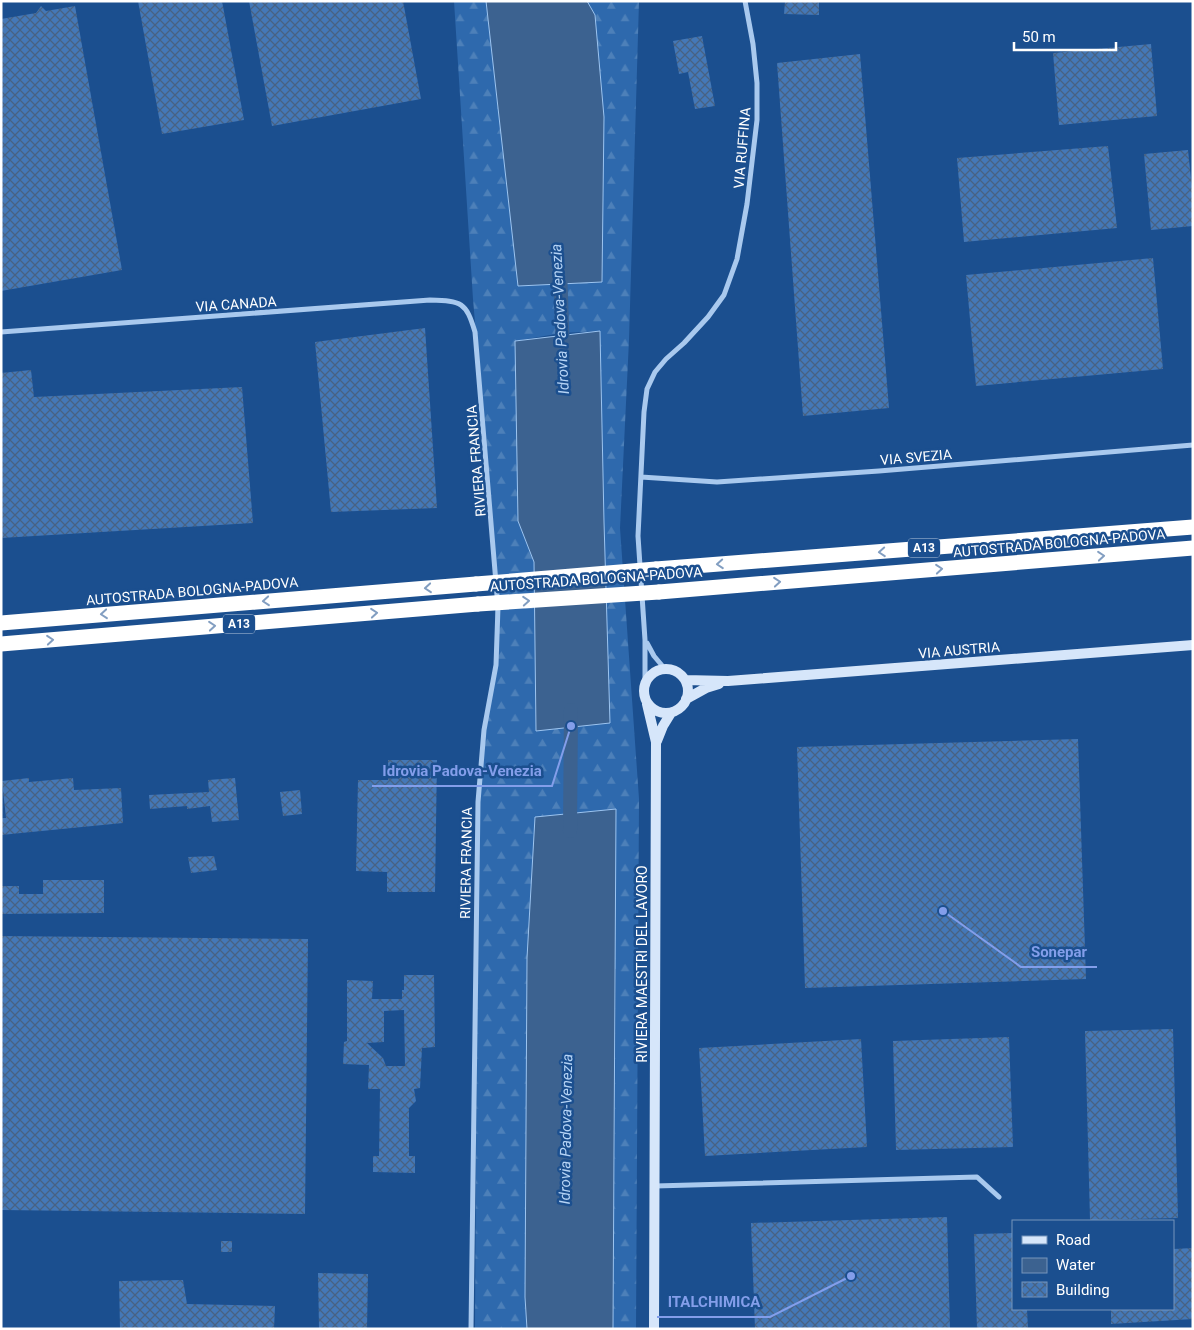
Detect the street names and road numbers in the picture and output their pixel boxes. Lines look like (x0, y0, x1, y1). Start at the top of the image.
street label: VIA RUFFINA (730, 107, 754, 189)
street label: VIA CANADA (195, 293, 277, 315)
street label: RIVIERA FRANCIA (463, 405, 489, 517)
street label: VIA SVEZIA (879, 446, 953, 468)
street label: AUTOSTRADA BOLOGNA-PADOVA (952, 526, 1166, 560)
road number: A13 (908, 538, 940, 558)
street label: AUTOSTRADA BOLOGNA-PADOVA (489, 564, 703, 594)
street label: AUTOSTRADA BOLOGNA-PADOVA (85, 574, 299, 608)
road number: A13 (223, 614, 255, 634)
street label: VIA AUSTRIA (918, 638, 1000, 662)
street label: RIVIERA FRANCIA (457, 807, 475, 919)
street label: RIVIERA MAESTRI DEL LAVORO (634, 865, 650, 1063)

